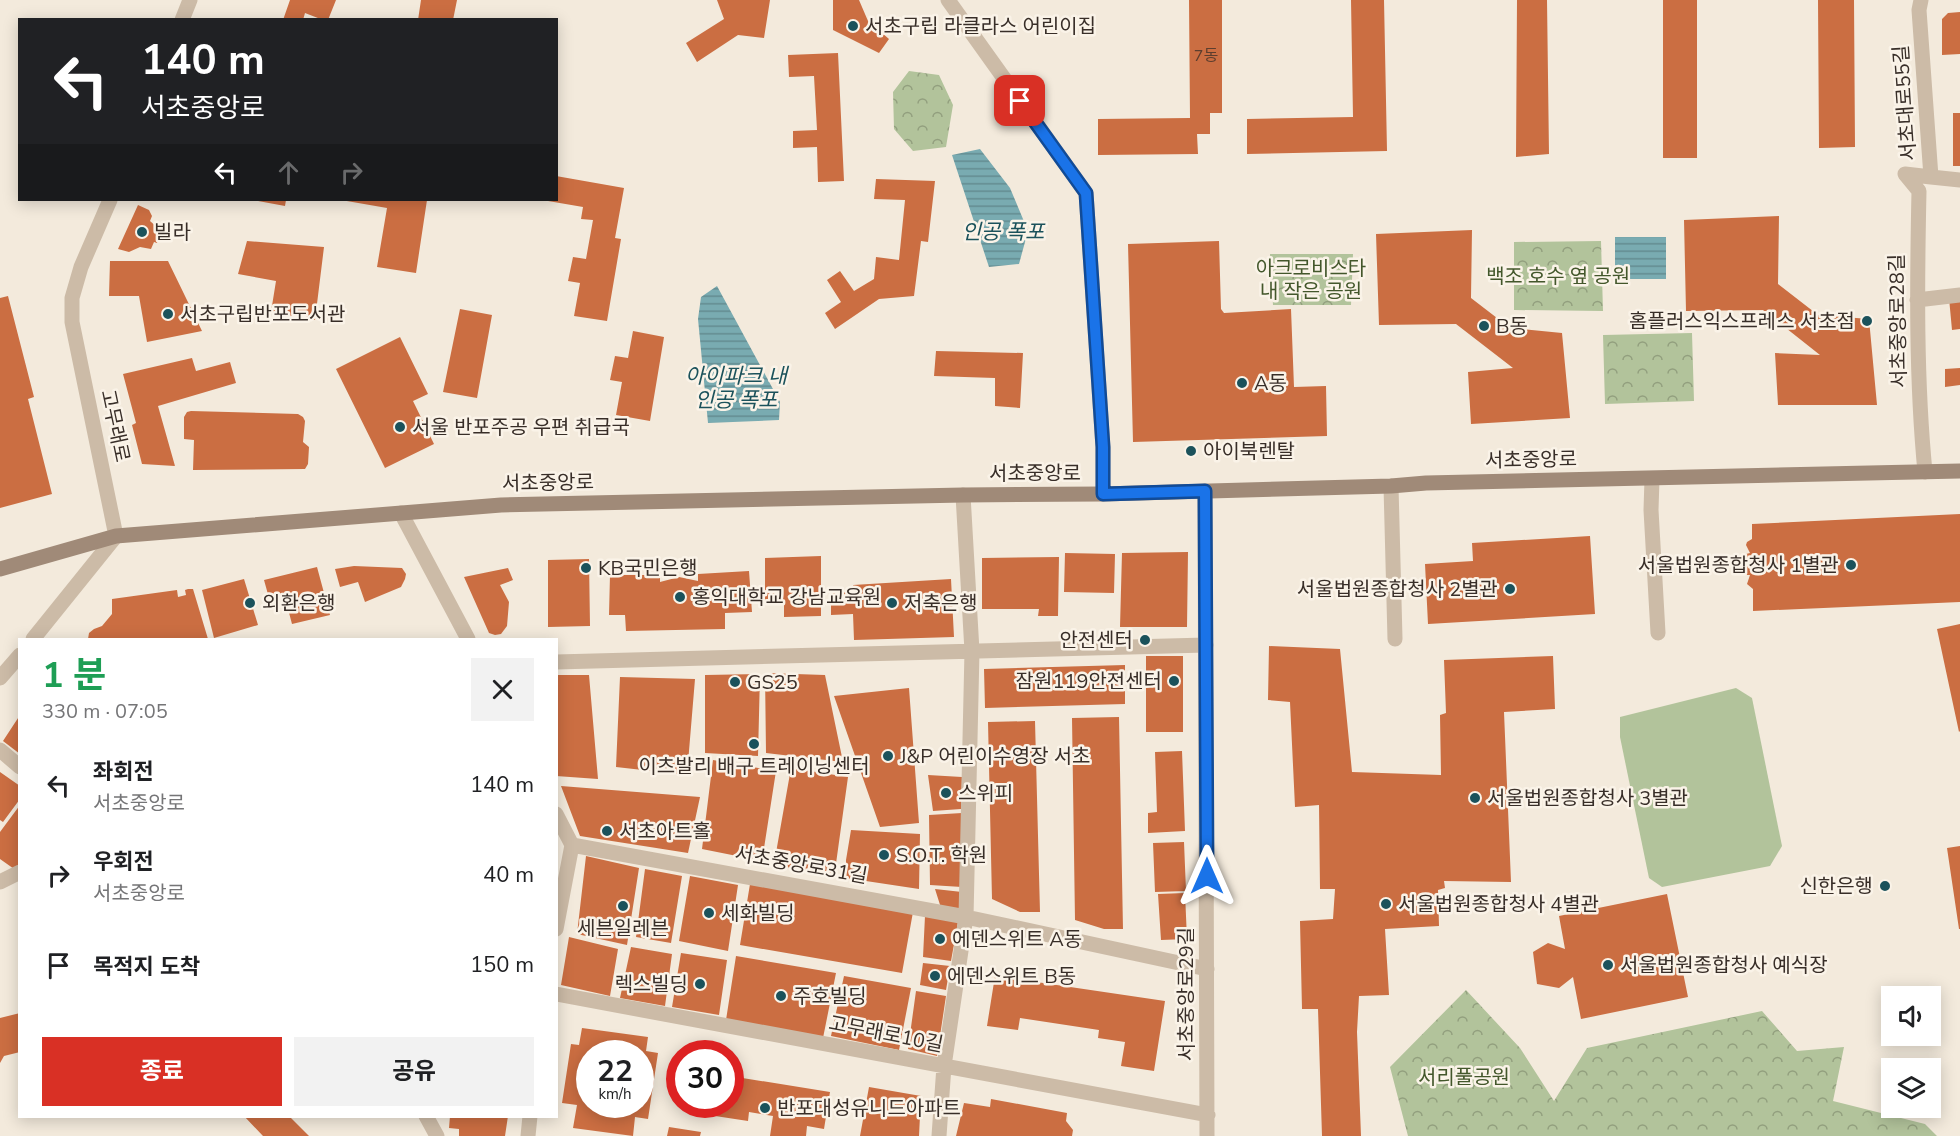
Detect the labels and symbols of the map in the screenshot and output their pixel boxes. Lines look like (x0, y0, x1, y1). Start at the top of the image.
place label: 서초구립 라클라스 어린이집 (865, 13, 1096, 40)
marker: 서초구립 라클라스 어린이집 (846, 19, 860, 33)
street label: 서초대로55길 (1887, 44, 1923, 162)
house number: 7동 (1194, 45, 1218, 67)
pin (994, 75, 1045, 126)
water label: 인공 폭포 (962, 218, 1046, 246)
place label: 빌라 (154, 219, 191, 246)
marker: 빌라 (135, 225, 149, 239)
street label: 서초중앙로28길 (1883, 254, 1913, 388)
park label: 아크로비스타 내 작은 공원 (1256, 255, 1366, 305)
park label: 백조 호수 옆 공원 (1486, 263, 1630, 290)
place label: 서초구립반포도서관 (180, 301, 346, 328)
marker: 서초구립반포도서관 (161, 307, 175, 321)
place label: 홈플러스익스프레스 서초점 (1629, 308, 1855, 335)
place label: B동 (1496, 313, 1528, 340)
marker: 홈플러스익스프레스 서초점 (1860, 314, 1874, 328)
marker: B동 (1477, 319, 1491, 333)
water label: 아이파크 내 인공 폭포 (685, 362, 790, 414)
place label: A동 (1254, 370, 1287, 397)
marker: A동 (1235, 376, 1249, 390)
street label: 고무래로 (94, 387, 136, 465)
place label: 서울 반포주공 우편 취급국 (412, 414, 630, 441)
marker: 서울 반포주공 우편 취급국 (393, 420, 407, 434)
place label: 아이북렌탈 (1203, 438, 1295, 465)
marker: 아이북렌탈 (1184, 444, 1198, 458)
street label: 서초중앙로 (1485, 446, 1577, 474)
street label: 서초중앙로 (989, 460, 1081, 487)
street label: 서초중앙로 (502, 469, 594, 497)
place label: 서울법원종합청사 1별관 (1638, 552, 1839, 579)
place label: KB국민은행 (598, 555, 698, 582)
marker: 서울법원종합청사 1별관 (1844, 558, 1858, 572)
marker: KB국민은행 (579, 561, 593, 575)
place label: 서울법원종합청사 2별관 (1297, 576, 1498, 603)
marker: 서울법원종합청사 2별관 (1503, 582, 1517, 596)
place label: 홍익대학교 강남교육원 (692, 584, 881, 611)
place label: 외환은행 (262, 590, 336, 617)
marker: 홍익대학교 강남교육원 (673, 590, 687, 604)
place label: 저축은행 (904, 590, 978, 617)
marker: 외환은행 (243, 596, 257, 610)
marker: 저축은행 (885, 596, 899, 610)
place label: 안전센터 (1059, 627, 1133, 654)
marker: 안전센터 (1138, 633, 1152, 647)
place label: 잠원119안전센터 (1016, 668, 1162, 695)
place label: GS25 (747, 669, 798, 696)
marker: 잠원119안전센터 (1167, 674, 1181, 688)
marker: GS25 (728, 675, 742, 689)
marker: 이츠발리 배구 트레이닝센터 (747, 737, 761, 751)
place label: J&P 어린이수영장 서초 (899, 743, 1090, 770)
marker: J&P 어린이수영장 서초 (881, 749, 895, 763)
place label: 이츠발리 배구 트레이닝센터 (638, 753, 870, 780)
place label: 스위피 (958, 780, 1013, 807)
place label: 서울법원종합청사 3별관 (1487, 785, 1688, 812)
marker: 스위피 (939, 786, 953, 800)
marker: 서울법원종합청사 3별관 (1468, 791, 1482, 805)
place label: 서초아트홀 (619, 818, 711, 845)
marker: 서초아트홀 (600, 824, 614, 838)
street label: 서초중앙로31길 (732, 840, 870, 890)
place label: S.O.T. 학원 (896, 842, 987, 869)
position arrow (1175, 844, 1239, 908)
marker: S.O.T. 학원 (877, 848, 891, 862)
place label: 신한은행 (1799, 873, 1873, 900)
marker: 신한은행 (1878, 879, 1892, 893)
place label: 서울법원종합청사 4별관 (1398, 891, 1599, 918)
marker: 서울법원종합청사 4별관 (1379, 897, 1393, 911)
marker: 세븐일레븐 (616, 899, 630, 913)
place label: 세화빌딩 (721, 900, 795, 927)
marker: 세화빌딩 (702, 906, 716, 920)
place label: 세븐일레븐 (577, 915, 669, 942)
place label: 에덴스위트 A동 (952, 926, 1082, 953)
street label: 서초중앙로29길 (1173, 927, 1200, 1061)
marker: 에덴스위트 A동 (933, 932, 947, 946)
place label: 서울법원종합청사 예식장 (1620, 952, 1828, 979)
marker: 서울법원종합청사 예식장 (1601, 958, 1615, 972)
place label: 에덴스위트 B동 (947, 963, 1076, 990)
marker: 에덴스위트 B동 (928, 969, 942, 983)
place label: 렉스빌딩 (614, 971, 688, 998)
marker: 렉스빌딩 (693, 977, 707, 991)
place label: 주호빌딩 (793, 983, 867, 1010)
marker: 주호빌딩 (774, 989, 788, 1003)
street label: 고무래로10길 (826, 1010, 946, 1058)
speed limit sign: 30 (666, 1040, 744, 1118)
park label: 서리풀공원 (1418, 1064, 1510, 1091)
place label: 반포대성유니드아파트 (777, 1095, 961, 1122)
marker: 반포대성유니드아파트 (758, 1101, 772, 1115)

